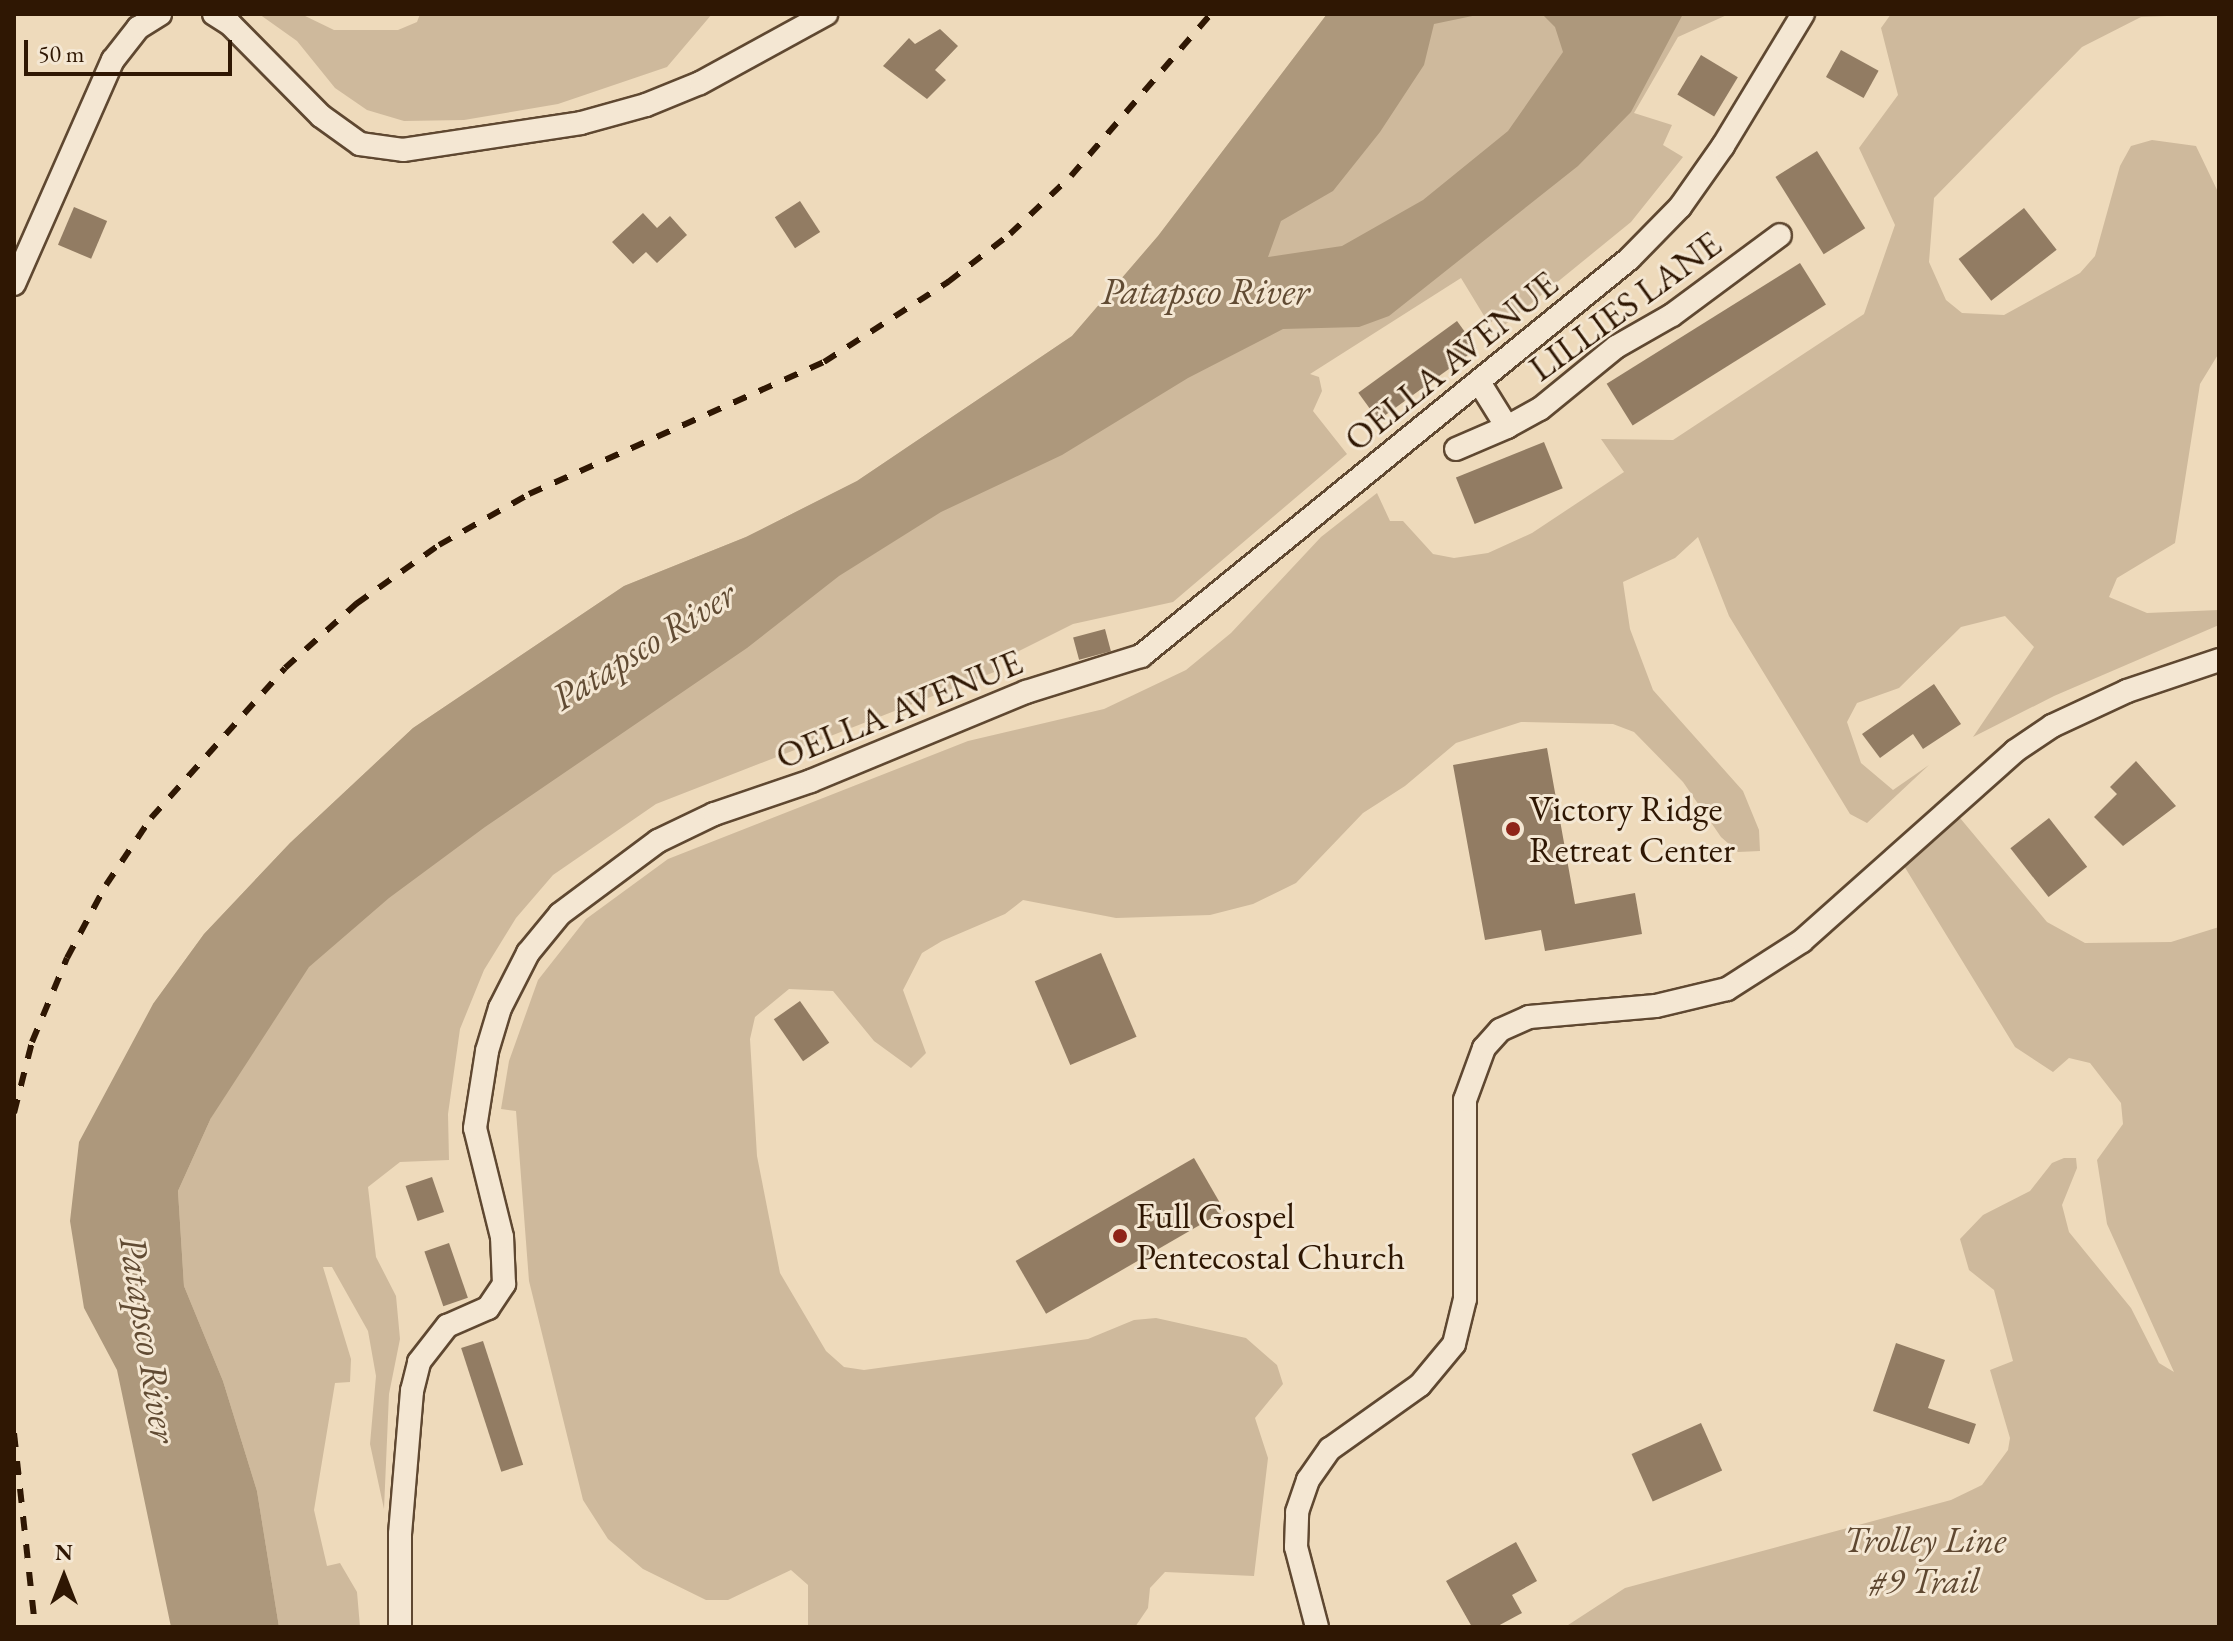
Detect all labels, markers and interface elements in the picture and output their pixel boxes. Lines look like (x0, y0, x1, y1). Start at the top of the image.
scale bar (28, 24, 236, 74)
text: 50 m (38, 38, 85, 69)
street label: LILLIES LANE (1521, 222, 1729, 390)
street label: OELLA AVENUE (1336, 262, 1566, 460)
water label: Patapsco River (1101, 268, 1309, 314)
water label: Patapsco River (542, 570, 744, 720)
street label: OELLA AVENUE (770, 640, 1028, 778)
place label: Victory Ridge Retreat Center (1529, 786, 1735, 871)
marker: Victory Ridge Retreat Center (1504, 820, 1522, 838)
place label: Full Gospel Pentecostal Church (1136, 1193, 1405, 1278)
marker: Full Gospel Pentecostal Church (1111, 1227, 1129, 1245)
water label: Patapsco River (110, 1232, 188, 1446)
park label: Trolley Line #9 Trail (1844, 1517, 2006, 1602)
north arrow (24, 1537, 104, 1617)
text: N (55, 1538, 73, 1567)

